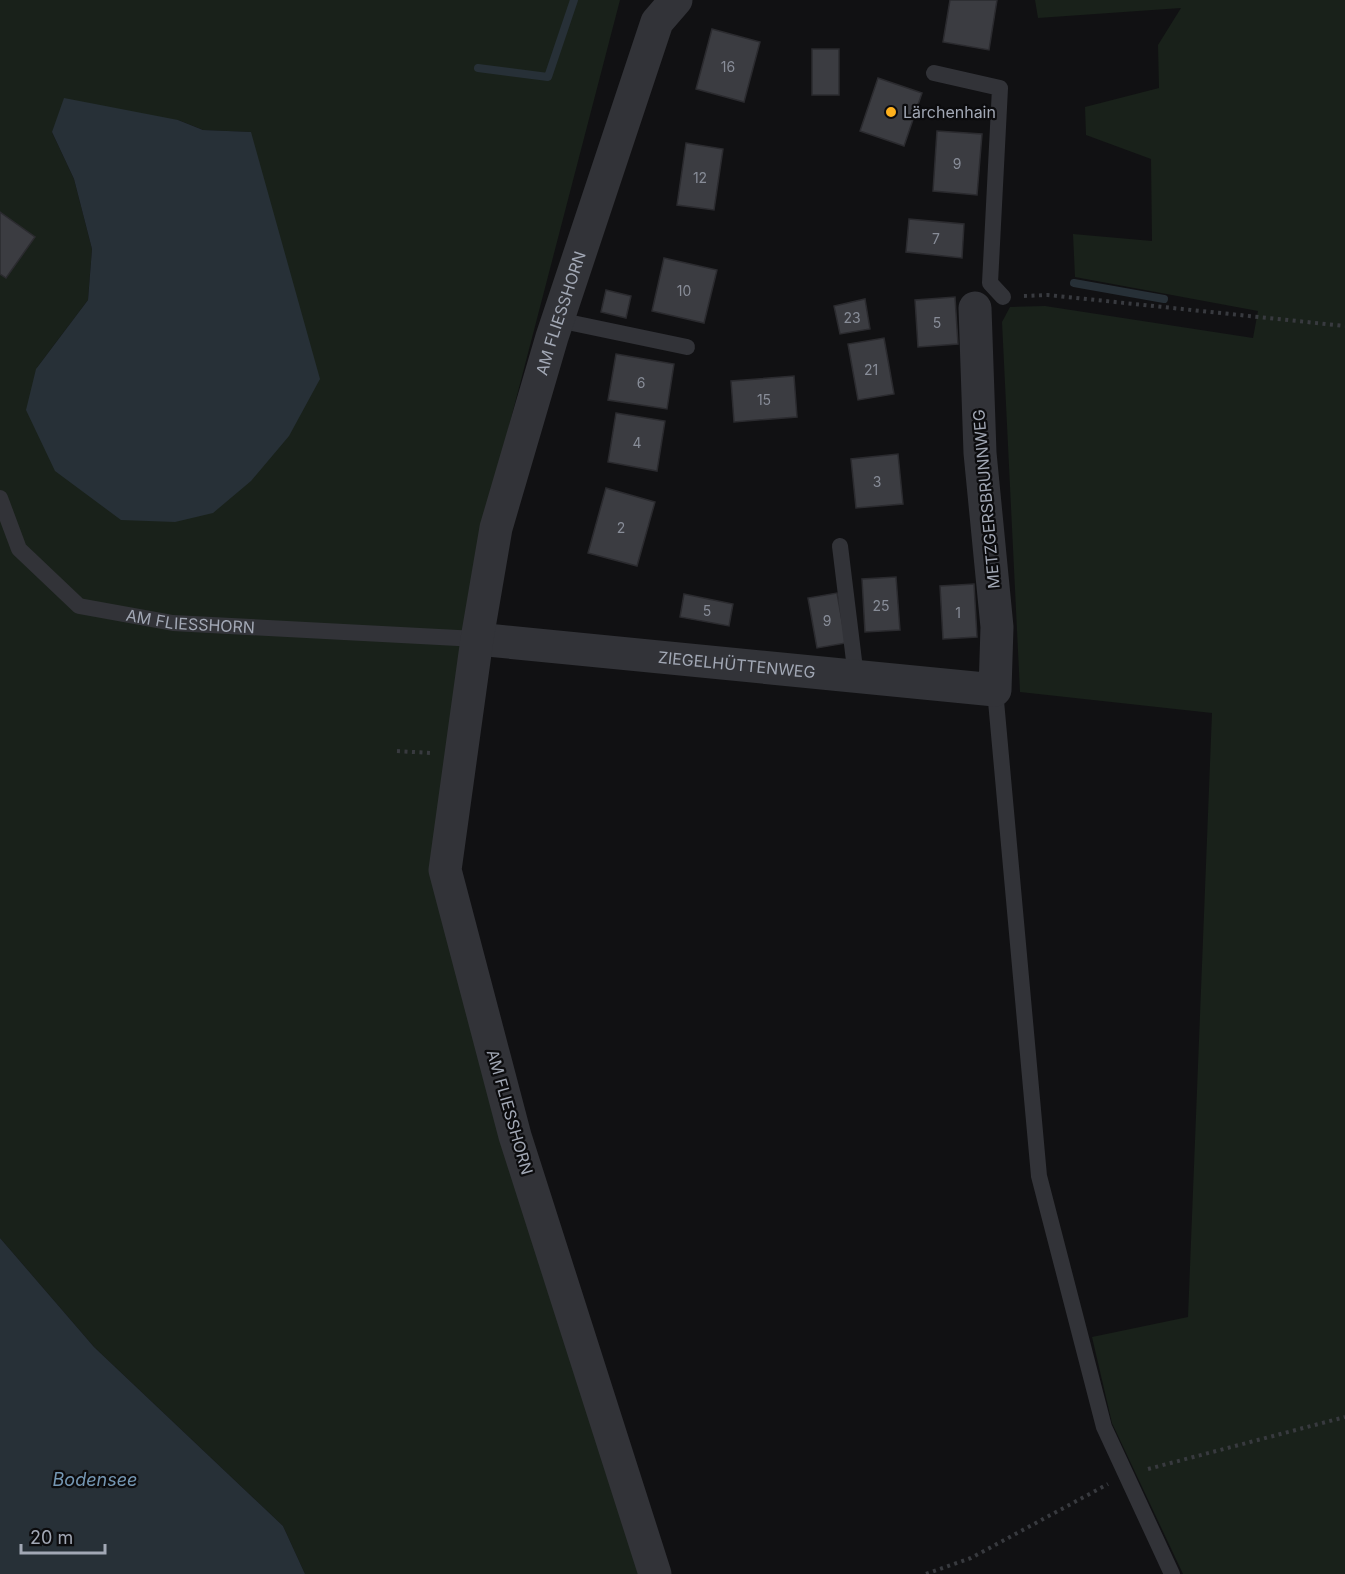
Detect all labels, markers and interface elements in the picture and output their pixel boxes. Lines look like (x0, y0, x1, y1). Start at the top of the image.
house number: 16 (721, 58, 735, 75)
place label: Lärchenhain (903, 102, 996, 122)
marker: Lärchenhain (884, 105, 898, 119)
house number: 9 (953, 155, 961, 172)
house number: 12 (693, 169, 707, 186)
house number: 7 (932, 230, 940, 247)
street label: AM FLIESSHORN (531, 248, 590, 378)
house number: 10 (677, 282, 691, 299)
house number: 23 (843, 309, 861, 326)
house number: 5 (933, 314, 941, 331)
house number: 21 (864, 361, 878, 378)
house number: 6 (637, 374, 645, 391)
house number: 15 (757, 391, 771, 408)
street label: METZGERSBRUNNWEG (968, 408, 1004, 590)
house number: 4 (632, 434, 642, 451)
house number: 3 (873, 473, 881, 490)
house number: 2 (617, 519, 625, 536)
house number: 25 (872, 597, 890, 614)
house number: 5 (703, 602, 711, 619)
house number: 1 (955, 604, 961, 621)
street label: AM FLIESSHORN (125, 605, 255, 637)
house number: 9 (823, 612, 831, 629)
street label: ZIEGELHÜTTENWEG (657, 647, 816, 682)
street label: AM FLIESSHORN (483, 1047, 537, 1177)
water label: Bodensee (53, 1469, 137, 1490)
scale bar (21, 1517, 105, 1555)
text: 20 m (30, 1527, 73, 1548)

